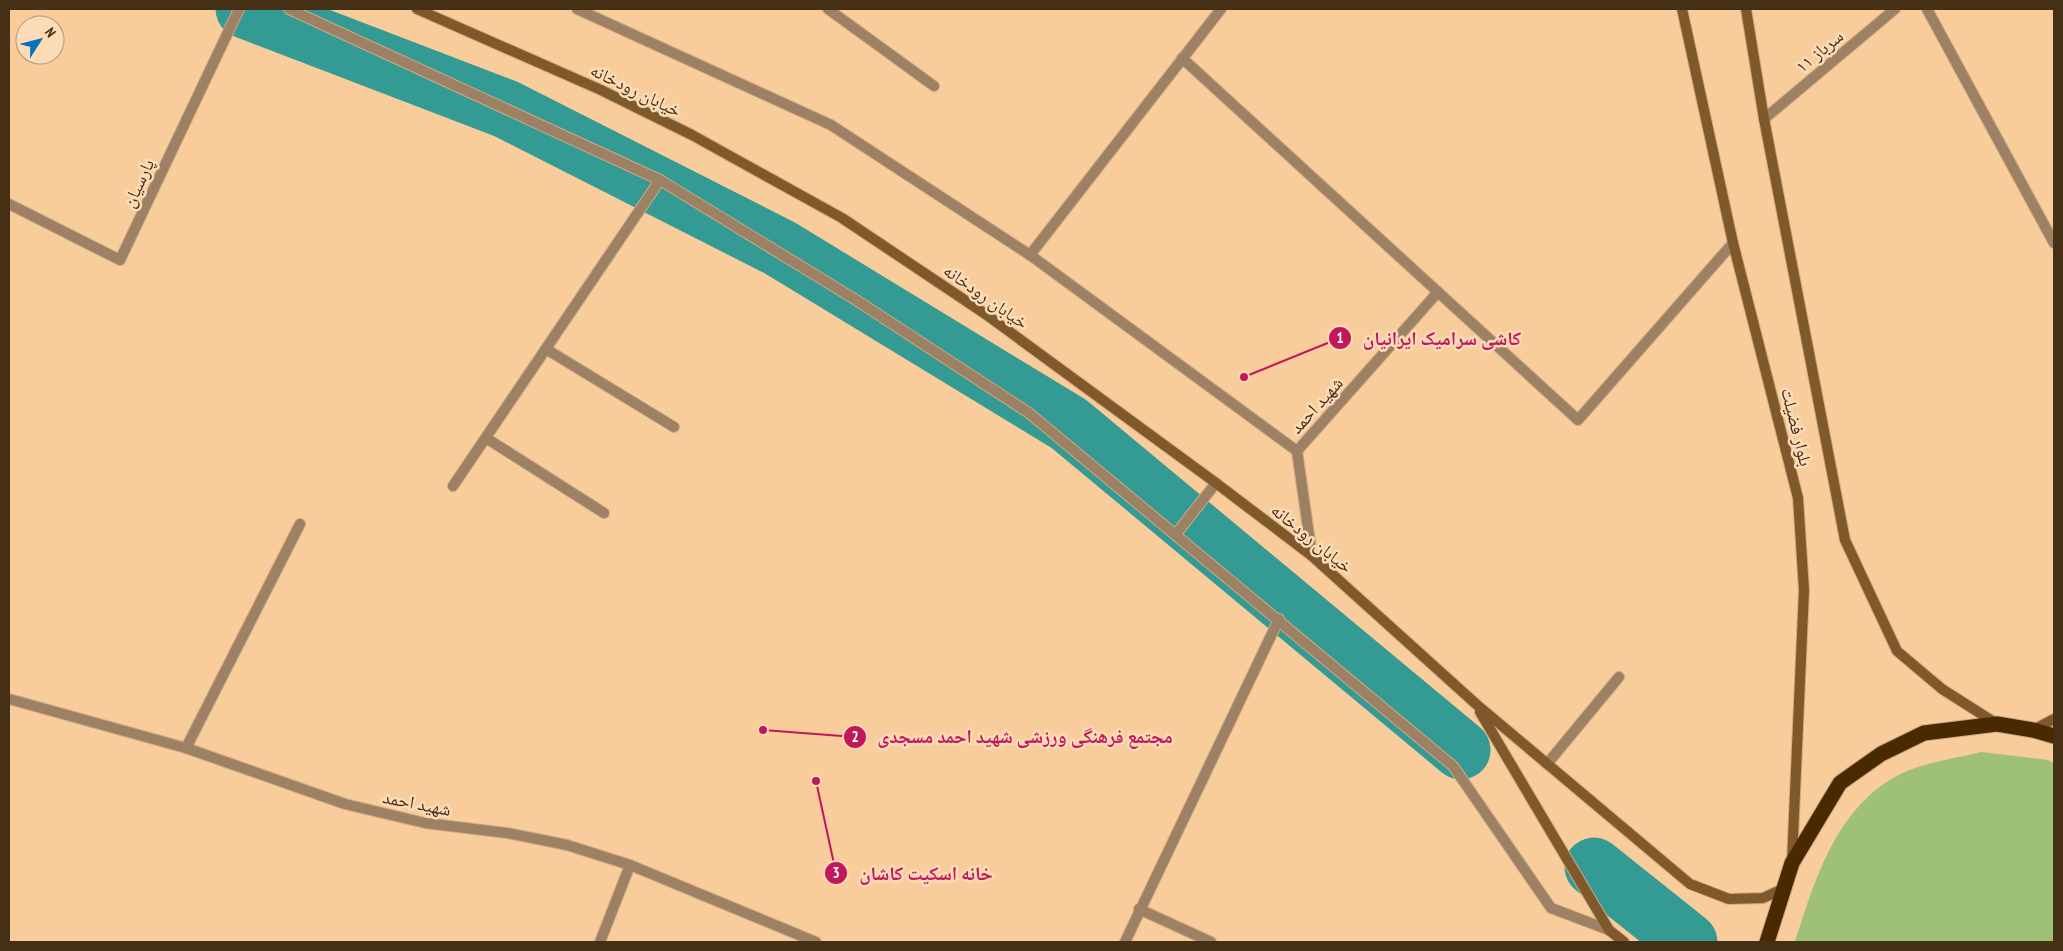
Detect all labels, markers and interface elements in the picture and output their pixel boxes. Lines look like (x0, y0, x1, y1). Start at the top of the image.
north arrow (15, 15, 65, 65)
text: N (41, 24, 60, 41)
street label: سرباز ۱۱ (1790, 24, 1848, 78)
street label: خیابان رودخانه (587, 58, 685, 122)
street label: پارسیان (117, 155, 159, 211)
street label: خیابان رودخانه (939, 258, 1033, 334)
callout: کاشی سرامیک ایرانیان (1327, 321, 1531, 355)
text: کاشی سرامیک ایرانیان (1363, 326, 1522, 350)
text: 1 (1336, 328, 1344, 347)
street label: شهید احمد (1284, 372, 1348, 438)
street label: بلوار فضیلت (1776, 385, 1818, 469)
street label: خیابان رودخانه (1267, 498, 1357, 578)
callout: مجتمع فرهنگی ورزشی شهید احمد مسجدی (842, 720, 1183, 754)
text: مجتمع فرهنگی ورزشی شهید احمد مسجدی (877, 724, 1173, 749)
text: 2 (851, 727, 859, 746)
street label: شهید احمد (381, 785, 453, 821)
callout: خانه اسکیت کاشان (824, 856, 1003, 890)
text: خانه اسکیت کاشان (859, 861, 993, 885)
text: 3 (832, 863, 840, 882)

